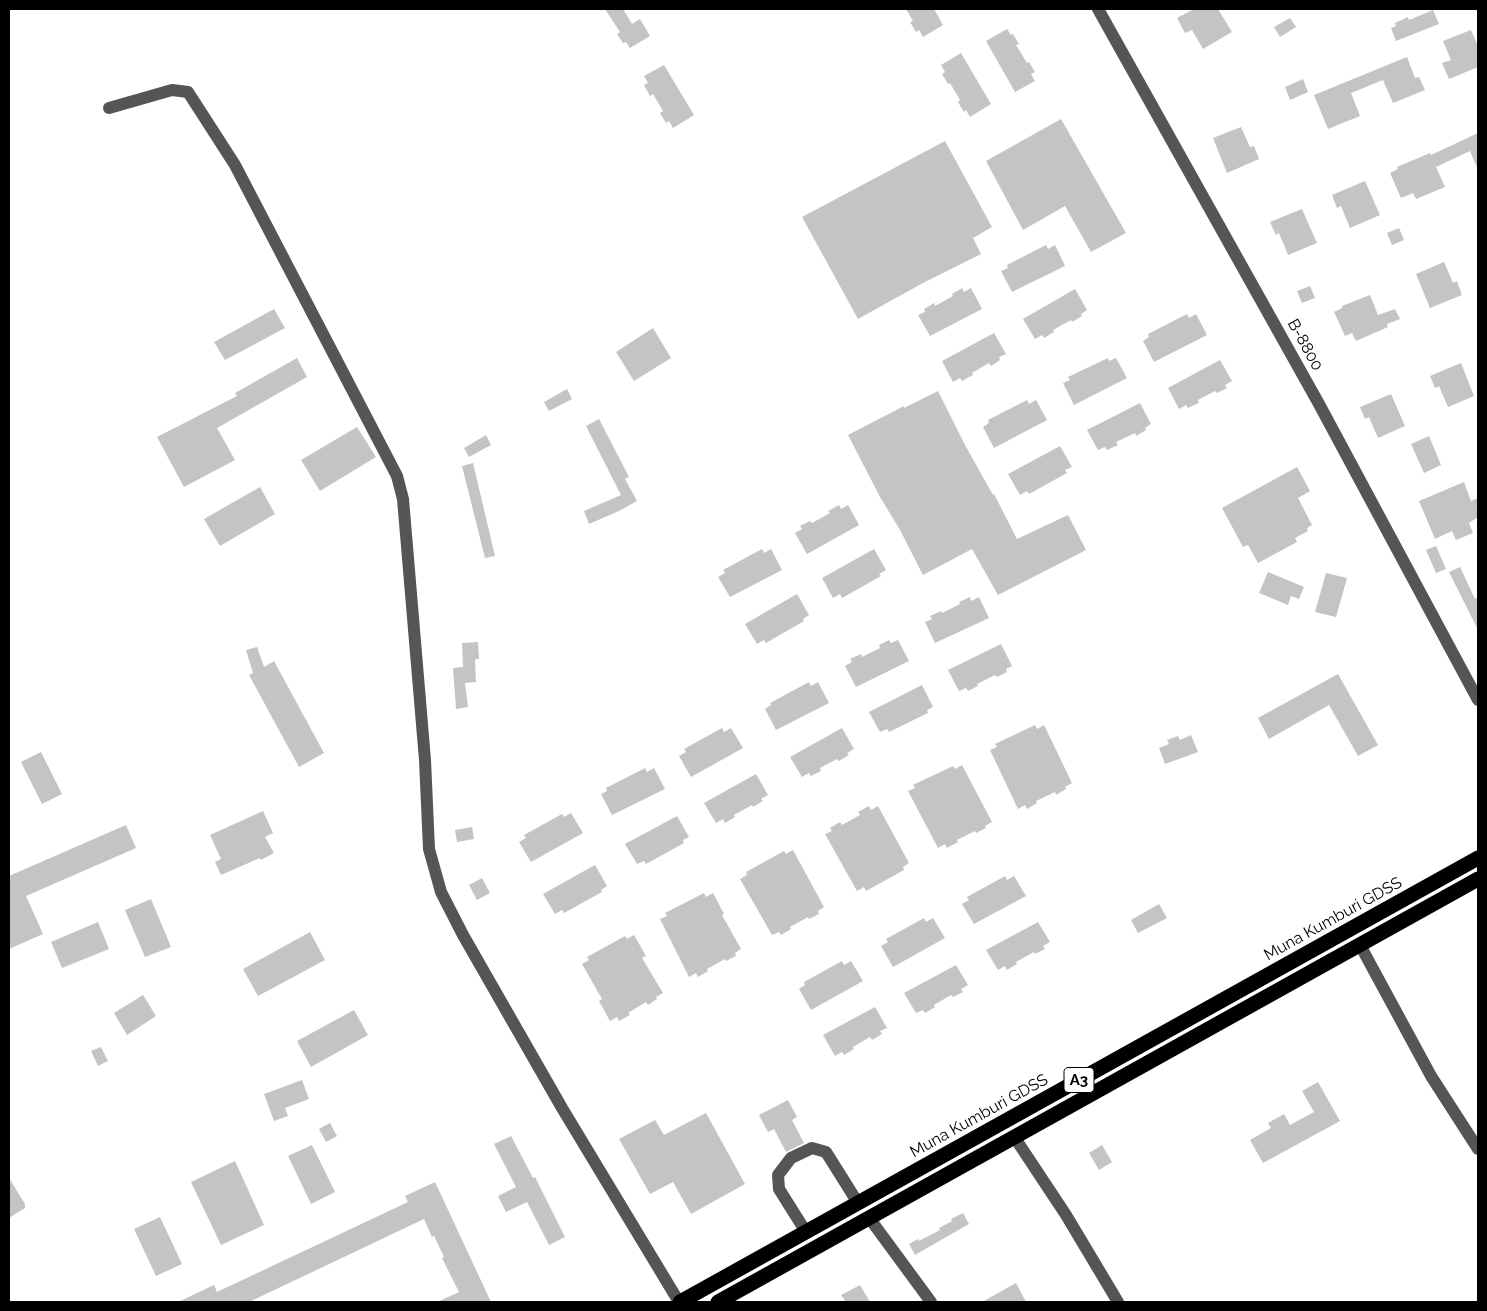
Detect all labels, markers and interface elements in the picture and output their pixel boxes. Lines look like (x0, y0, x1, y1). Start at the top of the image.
street label: B-8800 (1283, 316, 1327, 374)
street label: Muna Kumburi GDSS (1261, 873, 1405, 965)
road number: A3 (1064, 1068, 1094, 1092)
street label: Muna Kumburi GDSS (907, 1070, 1051, 1162)

